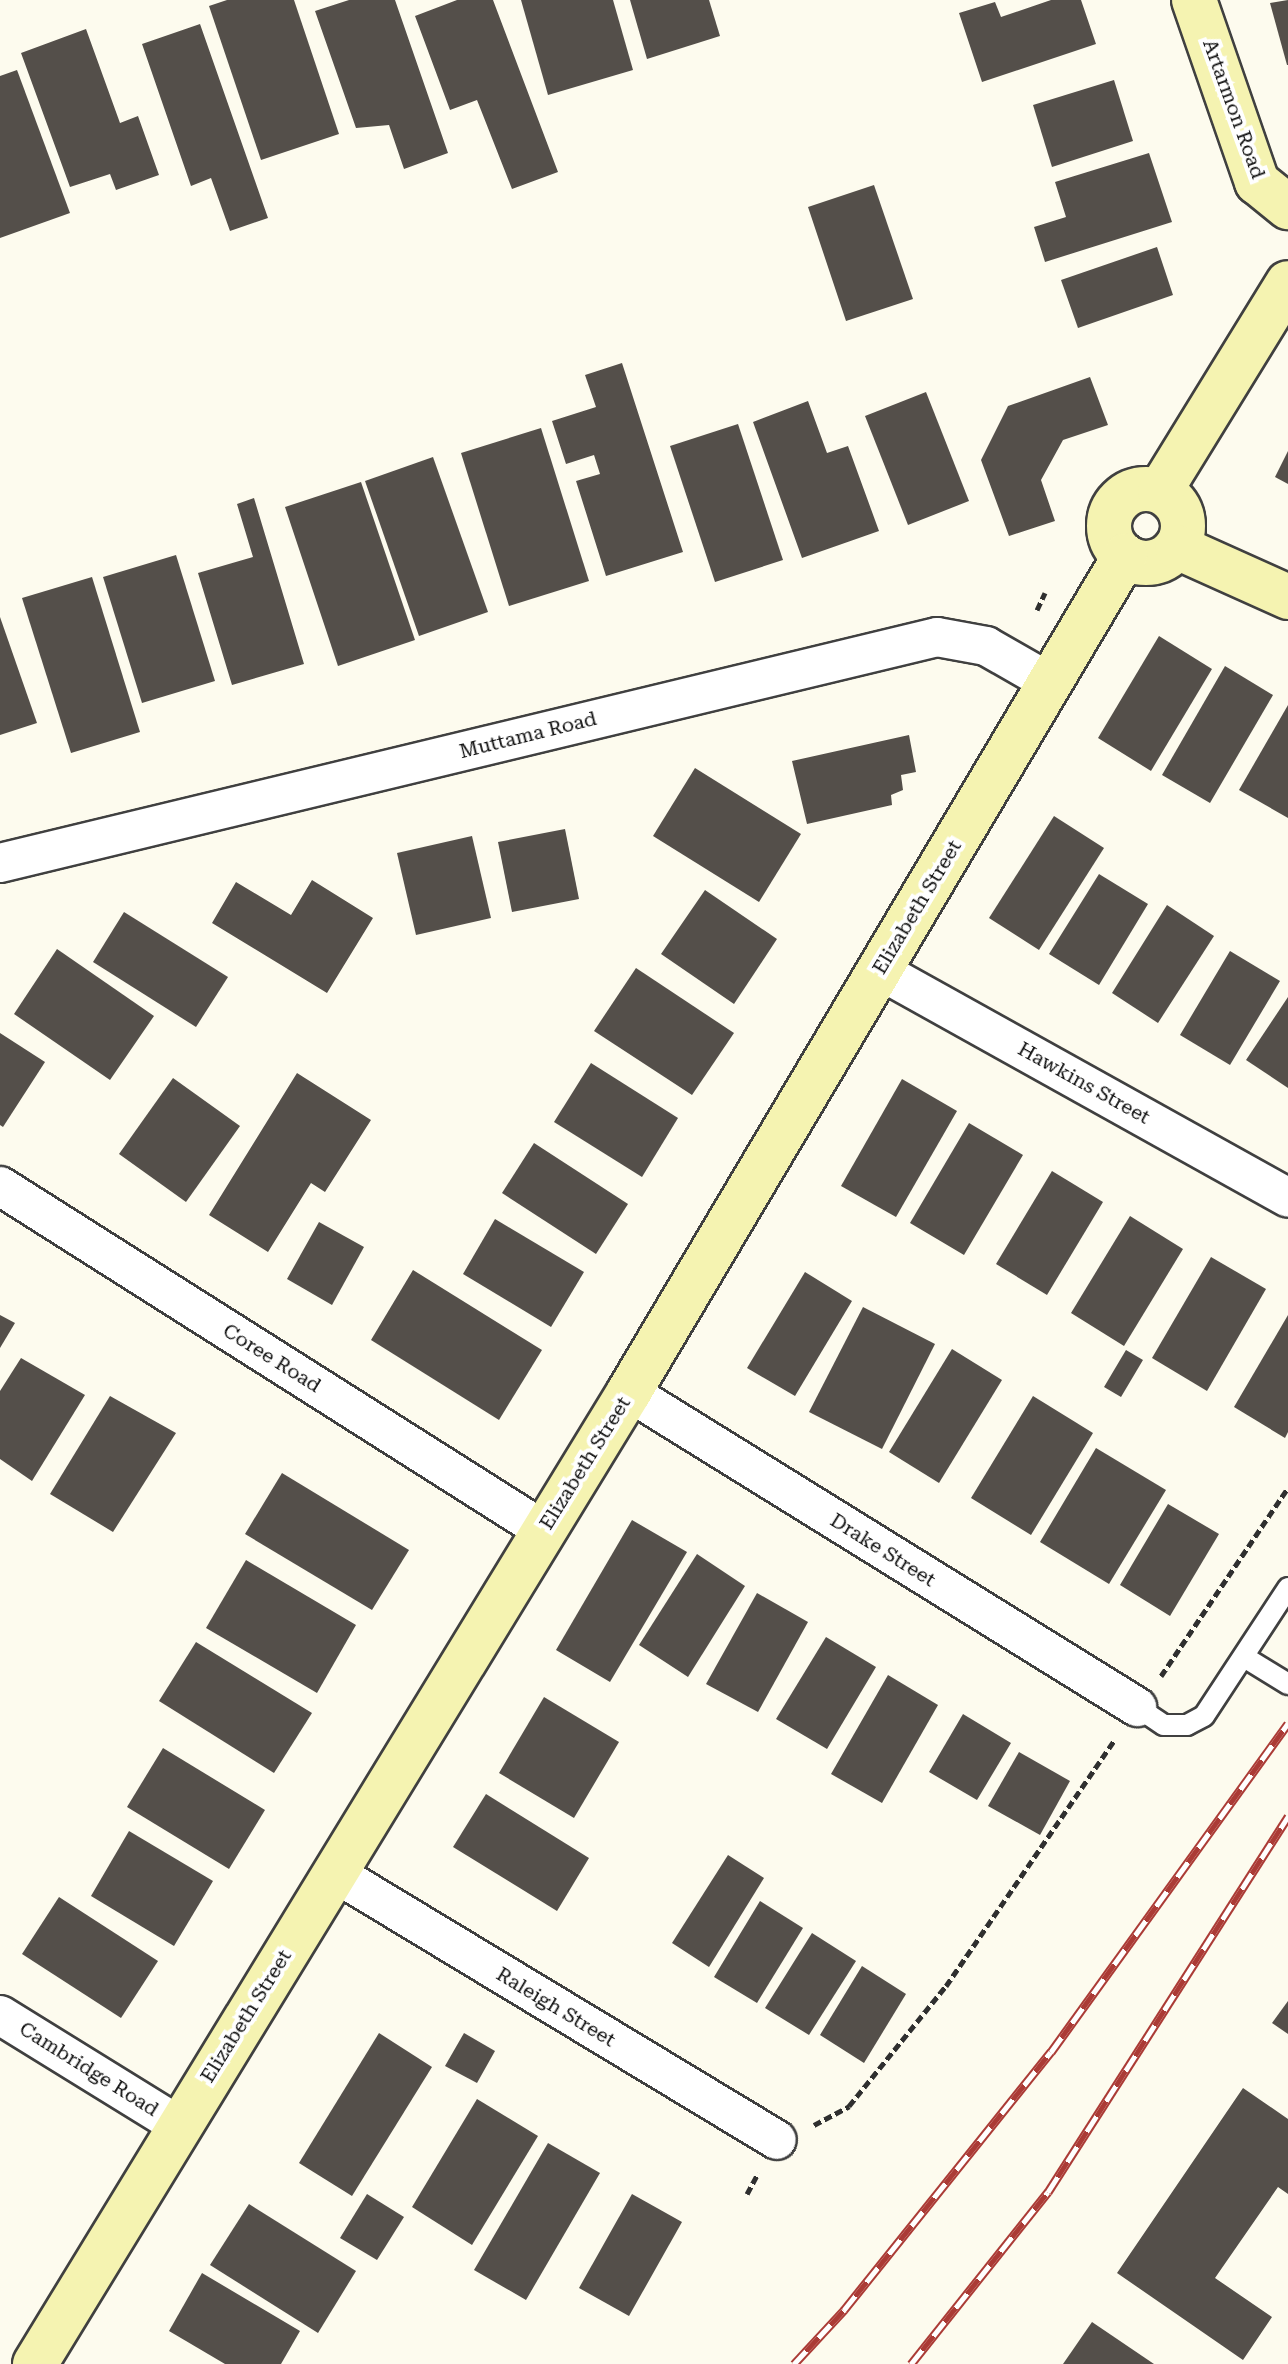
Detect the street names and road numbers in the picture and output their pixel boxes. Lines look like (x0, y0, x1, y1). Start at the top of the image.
street label: Artarmon Road (1198, 36, 1270, 182)
street label: Muttama Road (457, 706, 599, 764)
street label: Elizabeth Street (867, 836, 967, 978)
street label: Hawkins Street (1014, 1037, 1154, 1129)
street label: Coree Road (219, 1318, 325, 1398)
street label: Elizabeth Street (534, 1392, 636, 1534)
street label: Drake Street (826, 1508, 940, 1592)
street label: Elizabeth Street (195, 1945, 297, 2087)
street label: Raleigh Street (492, 1962, 620, 2052)
street label: Cambridge Road (15, 2017, 163, 2121)

